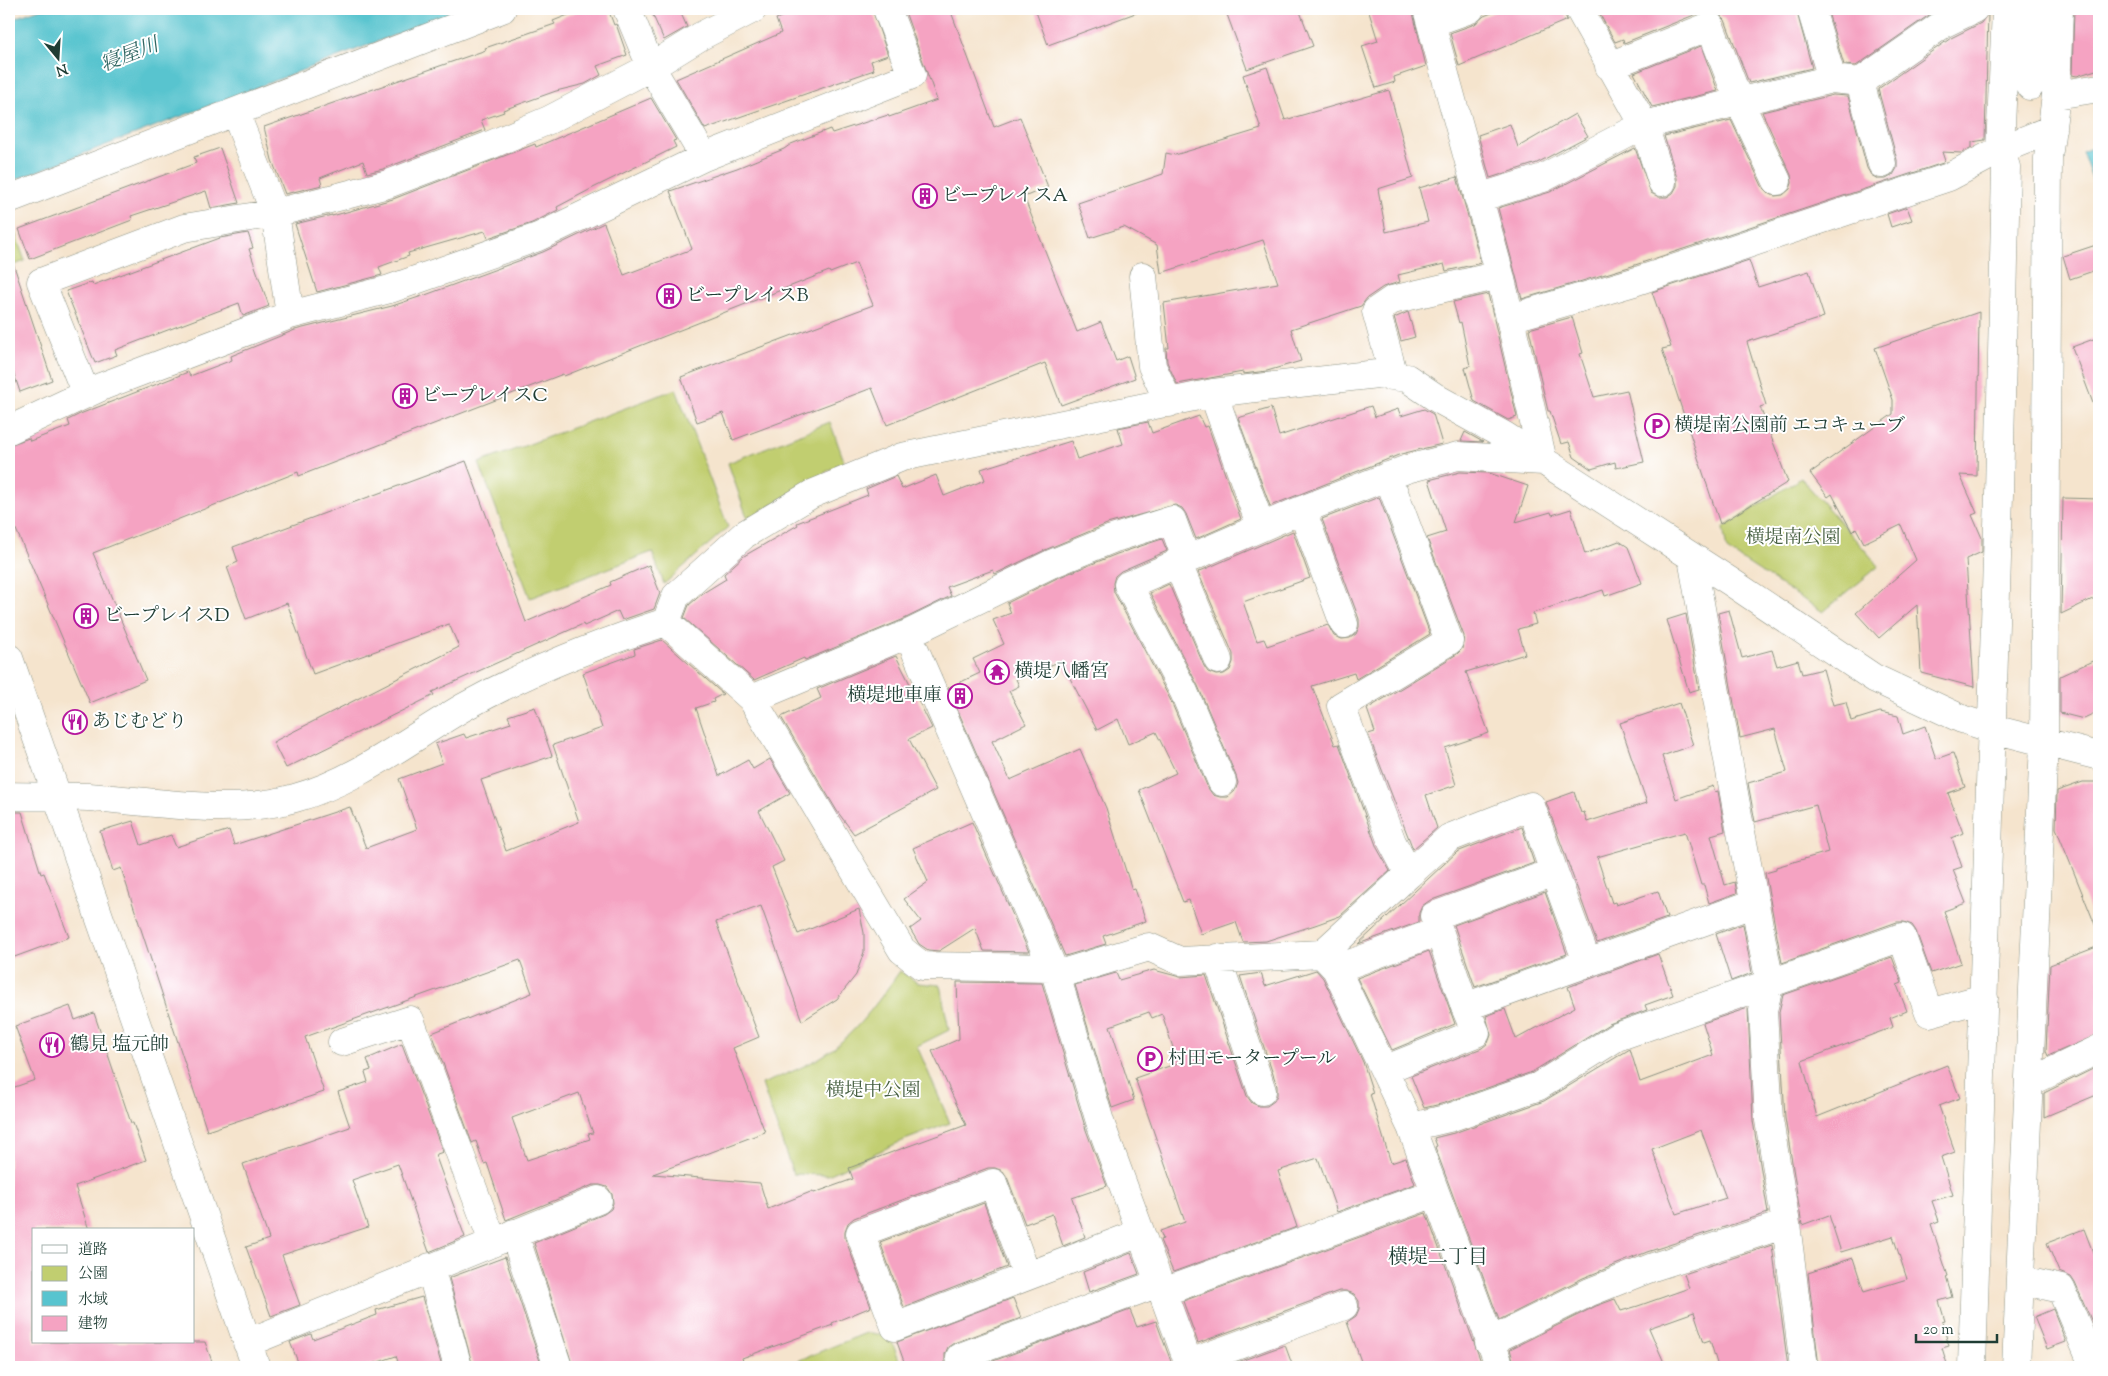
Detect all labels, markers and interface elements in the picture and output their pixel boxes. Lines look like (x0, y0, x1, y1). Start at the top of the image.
water label: 寝屋川 (97, 31, 165, 80)
north arrow (32, 32, 82, 82)
text: N (53, 57, 70, 80)
building icon: ビープレイスA (912, 183, 938, 209)
place label: ビープレイスA (942, 183, 1068, 210)
building icon: ビープレイスB (656, 283, 682, 309)
place label: ビープレイスB (686, 283, 808, 310)
building icon: ビープレイスC (392, 383, 418, 409)
place label: ビープレイスC (422, 383, 548, 410)
parking icon: 横堤南公園前 エコキューブ (1644, 413, 1670, 439)
place label: 横堤南公園前 エコキューブ (1674, 413, 1905, 440)
park label: 横堤南公園 (1745, 525, 1841, 552)
building icon: ビープレイスD (73, 603, 99, 629)
place label: ビープレイスD (104, 603, 229, 630)
temple icon: 横堤八幡宮 (984, 659, 1010, 685)
place label: 横堤八幡宮 (1014, 659, 1109, 686)
place label: 横堤地車庫 (847, 683, 942, 710)
building icon: 横堤地車庫 (947, 683, 973, 709)
restaurant icon: あじむどり (62, 709, 88, 735)
place label: あじむどり (92, 709, 187, 736)
restaurant icon: 鶴見 塩元帥 (39, 1032, 65, 1058)
place label: 鶴見 塩元帥 (70, 1032, 169, 1059)
parking icon: 村田モータープール (1137, 1046, 1163, 1072)
place label: 村田モータープール (1168, 1046, 1336, 1073)
park label: 横堤中公園 (825, 1078, 921, 1105)
legend (32, 1228, 195, 1344)
text: 道路 (78, 1240, 108, 1261)
district label: 横堤二丁目 (1388, 1244, 1488, 1273)
text: 公園 (78, 1264, 108, 1285)
text: 水域 (78, 1290, 108, 1311)
scale bar (1916, 1311, 1997, 1343)
text: 建物 (78, 1314, 108, 1335)
text: 20 m (1923, 1320, 1954, 1341)

